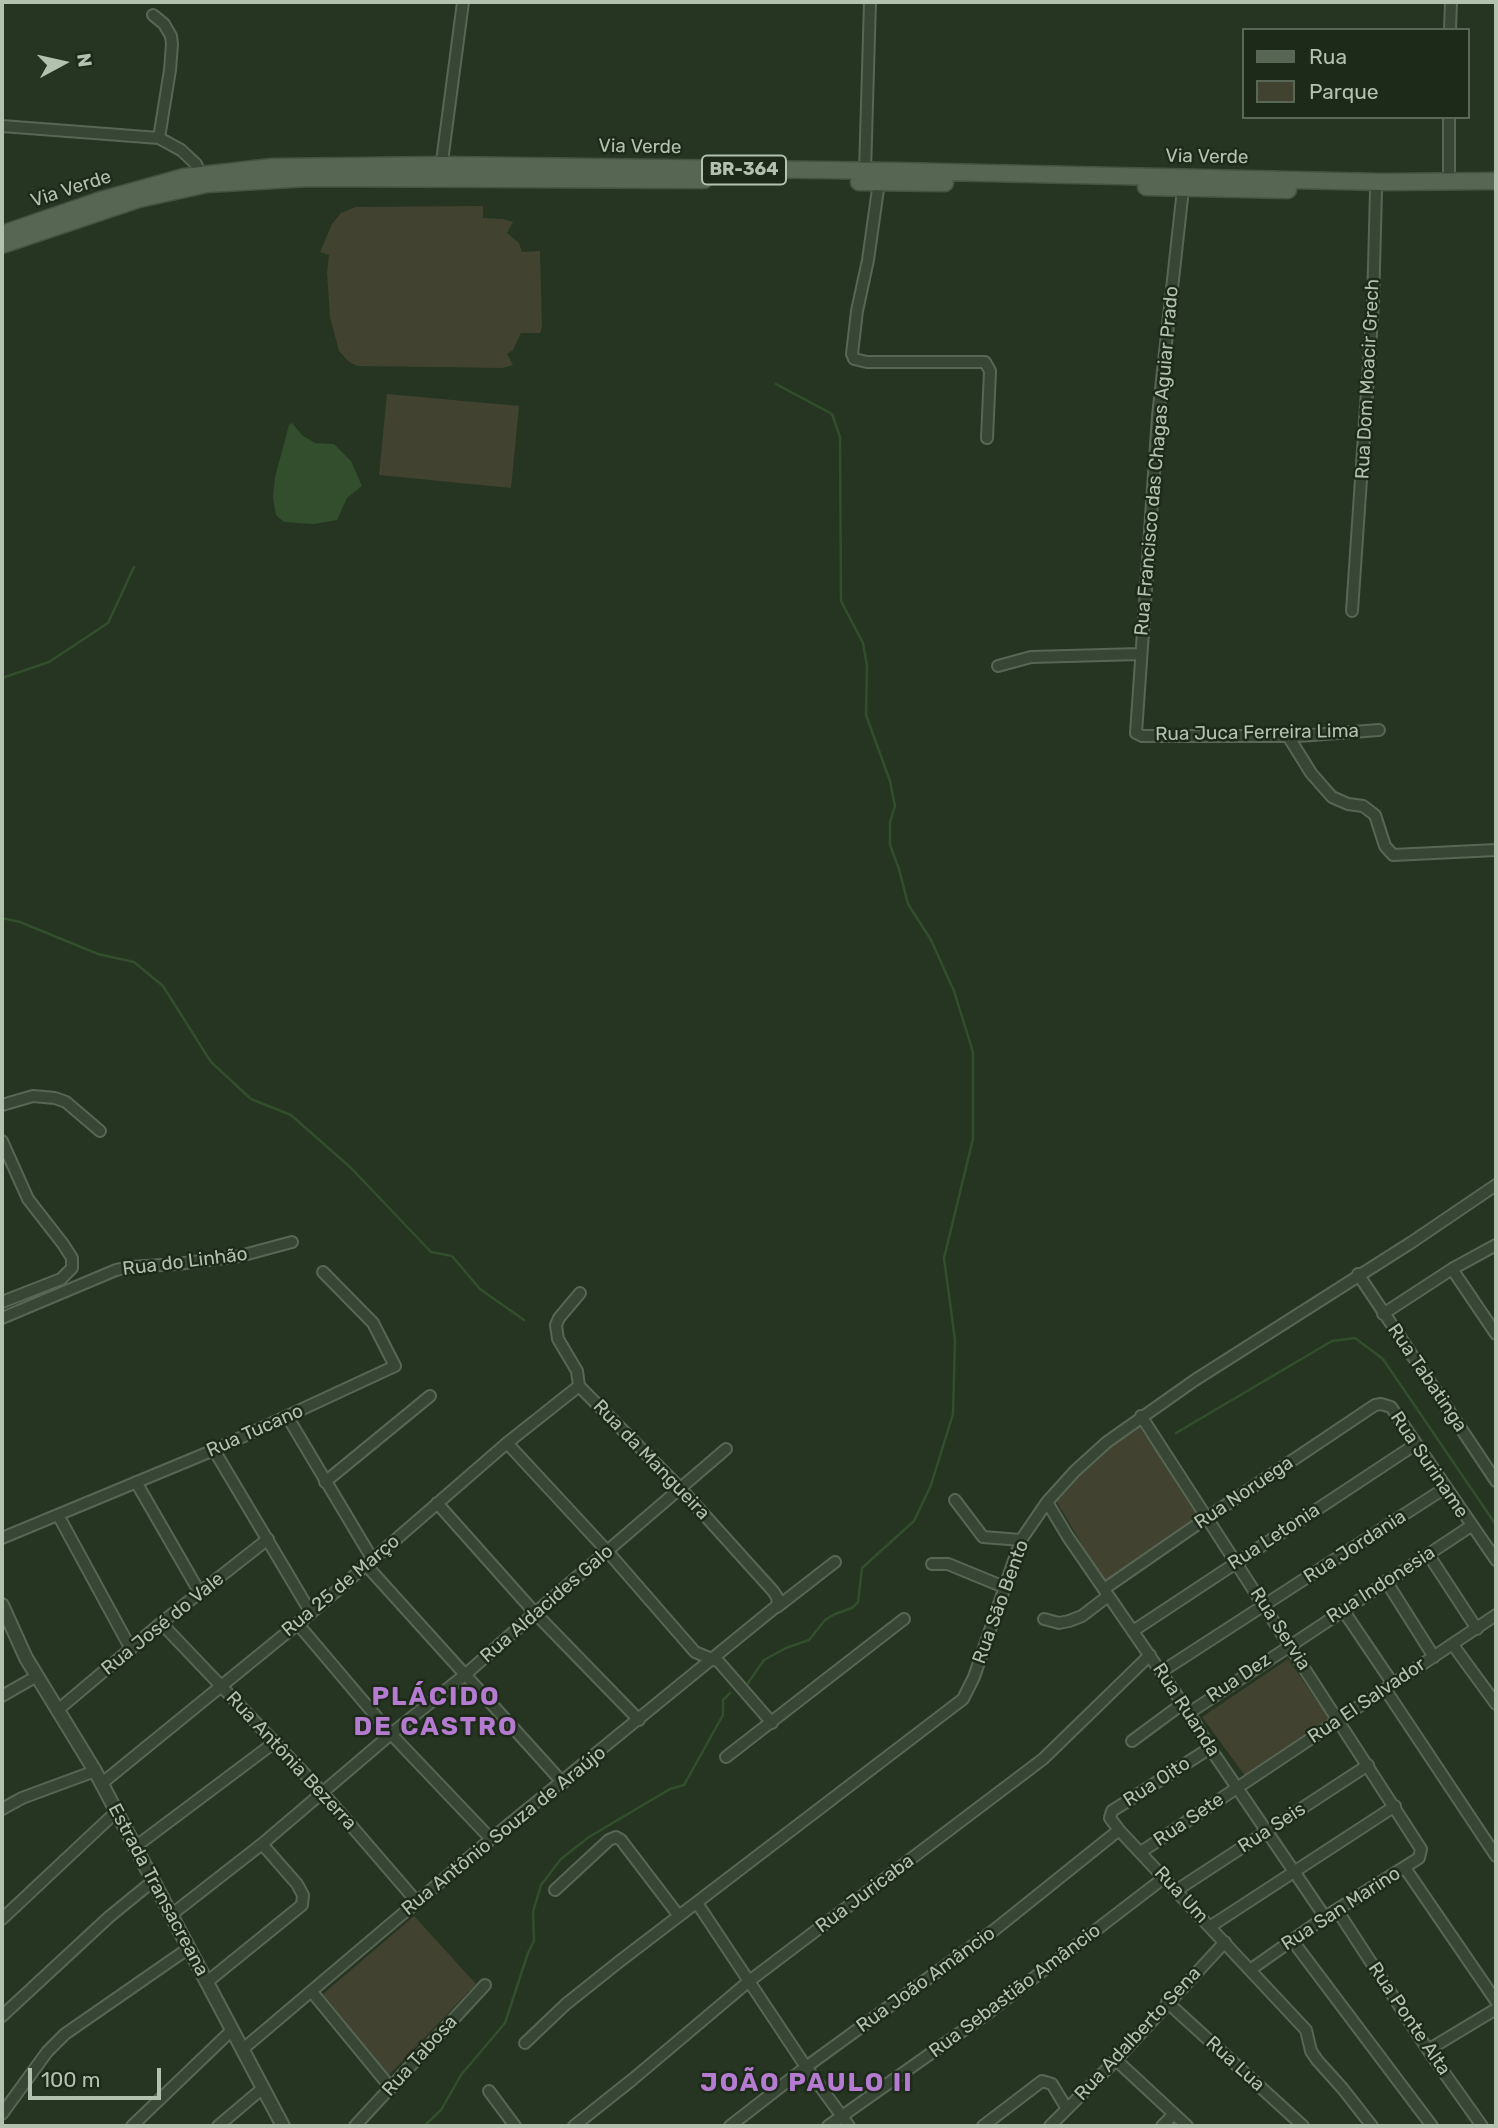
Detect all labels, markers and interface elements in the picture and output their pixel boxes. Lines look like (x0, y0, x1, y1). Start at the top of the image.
north arrow (28, 28, 98, 98)
legend (1242, 28, 1470, 119)
text: Rua (1309, 44, 1347, 69)
text: N (72, 52, 97, 68)
text: Parque (1309, 79, 1379, 104)
street label: Via Verde (598, 135, 682, 159)
street label: Via Verde (1165, 145, 1249, 169)
road number: BR-364 (702, 155, 786, 184)
street label: Via Verde (28, 165, 114, 213)
street label: Rua Dom Moacir Grech (1351, 278, 1385, 480)
street label: Rua Francisco das Chagas Aguiar Prado (1130, 285, 1184, 637)
street label: Rua Juca Ferreira Lima (1155, 720, 1359, 746)
street label: Rua do Linhão (121, 1243, 249, 1281)
street label: Rua Tabatinga (1382, 1319, 1472, 1437)
street label: Rua da Mangueira (588, 1395, 714, 1525)
street label: Rua Tucano (203, 1400, 307, 1462)
street label: Rua Suriname (1385, 1407, 1473, 1523)
street label: Rua Noruega (1190, 1452, 1298, 1534)
street label: Rua Letonia (1224, 1499, 1324, 1575)
street label: Rua Jordania (1300, 1505, 1410, 1589)
street label: Rua 25 de Março (277, 1530, 405, 1642)
street label: Rua São Bento (968, 1537, 1034, 1667)
street label: Rua Aldacides Galo (476, 1540, 618, 1668)
street label: Rua Indonesia (1322, 1541, 1440, 1629)
street label: Rua José do Vale (97, 1568, 229, 1680)
street label: Rua Servia (1245, 1583, 1315, 1675)
street label: Rua Dez (1203, 1648, 1275, 1708)
street label: Rua El Salvador (1304, 1653, 1430, 1749)
street label: Rua Ruanda (1147, 1659, 1225, 1761)
district label: PLÁCIDO DE CASTRO (355, 1681, 517, 1742)
street label: Rua Antônia Bezerra (221, 1687, 361, 1835)
street label: Rua Antônio Souza de Araújo (397, 1742, 611, 1920)
street label: Rua Oito (1119, 1752, 1195, 1812)
street label: Rua Sete (1150, 1788, 1228, 1852)
street label: Rua Seis (1234, 1798, 1310, 1858)
street label: Estrada Transacreana (103, 1800, 213, 1980)
street label: Rua Juricaba (811, 1850, 919, 1938)
street label: Rua Um (1149, 1862, 1213, 1928)
street label: Rua San Marino (1277, 1862, 1405, 1956)
street label: Rua Sebastião Amâncio (925, 1919, 1105, 2063)
street label: Rua João Amâncio (852, 1922, 1000, 2038)
street label: Rua Ponte Alta (1363, 1958, 1455, 2080)
street label: Rua Adalberto Sena (1070, 1962, 1206, 2106)
street label: Rua Tabosa (378, 2011, 462, 2101)
street label: Rua Lua (1201, 2032, 1269, 2096)
scale bar (32, 2054, 164, 2098)
text: 100 m (41, 2067, 100, 2092)
district label: JOÃO PAULO II (702, 2067, 912, 2099)

